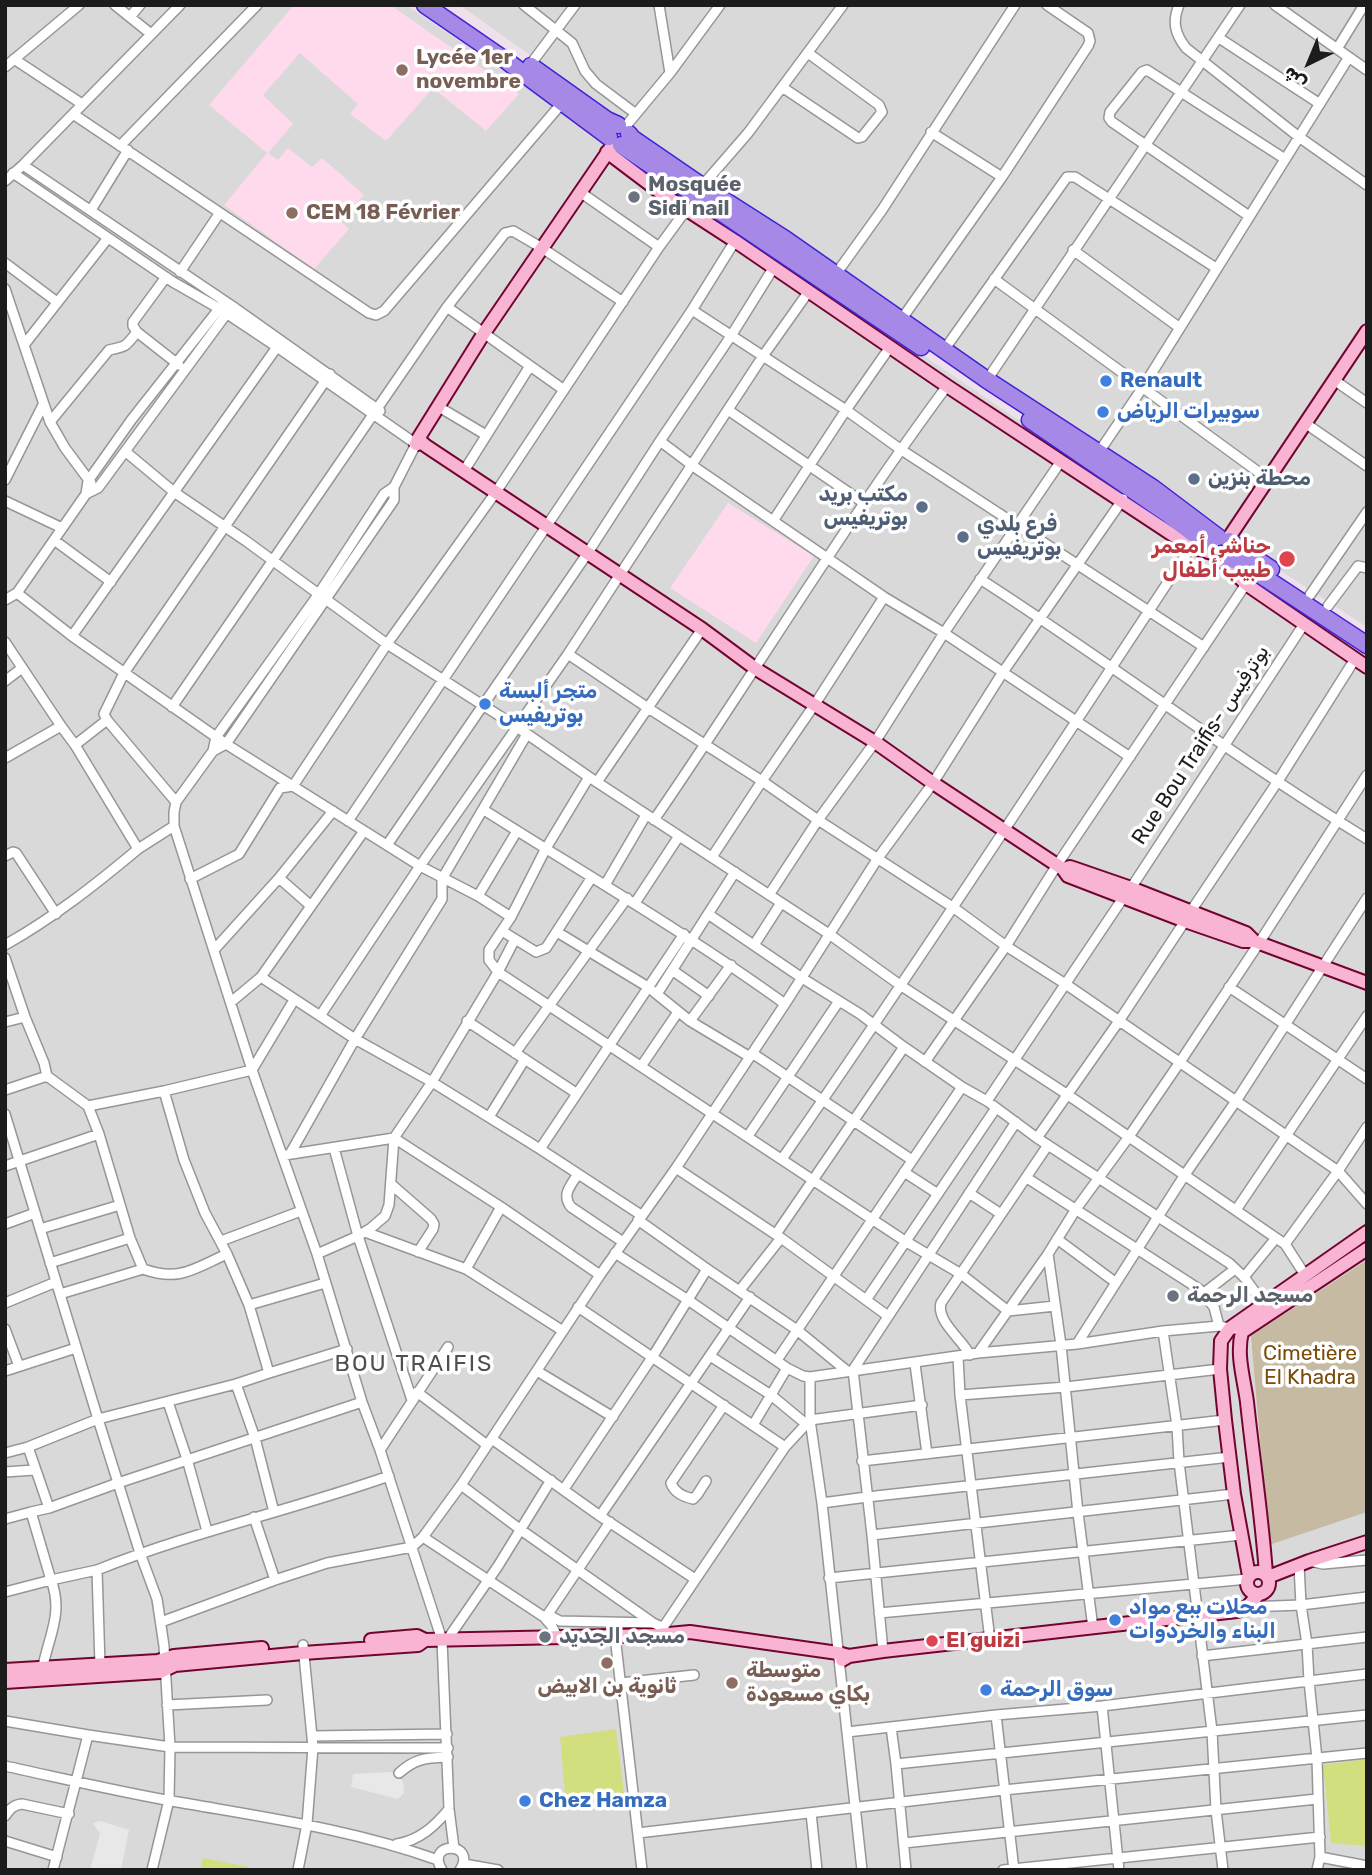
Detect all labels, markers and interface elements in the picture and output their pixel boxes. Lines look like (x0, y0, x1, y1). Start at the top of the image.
north arrow (1274, 28, 1344, 98)
place label: Lycée 1er novembre (416, 45, 521, 95)
marker: Lycée 1er novembre (394, 62, 410, 78)
text: ش (1278, 62, 1311, 95)
place label: Mosquée Sidi nail (648, 172, 741, 222)
marker: Mosquée Sidi nail (626, 189, 642, 205)
place label: CEM 18 Février (306, 200, 460, 226)
marker: CEM 18 Février (284, 205, 300, 221)
place label: Renault (1120, 368, 1202, 394)
marker: Renault (1098, 373, 1114, 389)
place label: سوبيرات الرياض (1117, 399, 1260, 425)
marker: سوبيرات الرياض (1095, 404, 1111, 420)
place label: محطة بنزين (1208, 466, 1311, 492)
marker: محطة بنزين (1186, 471, 1202, 487)
place label: مكتب بريد بوتريفيس (818, 482, 908, 532)
marker: مكتب بريد بوتريفيس (914, 499, 930, 515)
place label: فرع بلدي بوتريفيس (977, 512, 1062, 562)
marker: فرع بلدي بوتريفيس (955, 529, 971, 545)
place label: حناشي أمعمر طبيب أطفال (1152, 534, 1271, 584)
marker: حناشي أمعمر طبيب أطفال (1277, 549, 1297, 569)
street label: Rue Bou Traifis- بوترفيس (1127, 640, 1275, 850)
place label: متجر ألبسة بوتريفيس (499, 679, 597, 729)
marker: متجر ألبسة بوتريفيس (477, 696, 493, 712)
place label: مسجد الرحمة (1187, 1283, 1313, 1309)
marker: مسجد الرحمة (1165, 1288, 1181, 1304)
park label: Cimetière El Khadra (1263, 1341, 1357, 1391)
district label: BOU TRAIFIS (336, 1350, 492, 1378)
place label: محلات ببع مواد البناء والخردوات (1129, 1595, 1276, 1645)
marker: محلات ببع مواد البناء والخردوات (1107, 1612, 1123, 1628)
place label: مسجد الجديد (559, 1624, 685, 1650)
place label: El guizi (946, 1628, 1020, 1654)
marker: مسجد الجديد (537, 1629, 553, 1645)
marker: El guizi (924, 1633, 940, 1649)
marker: ثانوية بن الابيض (599, 1655, 615, 1671)
place label: متوسطة بكاي مسعودة (746, 1658, 870, 1708)
place label: ثانوية بن الابيض (538, 1674, 676, 1700)
marker: متوسطة بكاي مسعودة (724, 1675, 740, 1691)
place label: سوق الرحمة (1000, 1677, 1113, 1703)
marker: سوق الرحمة (978, 1682, 994, 1698)
place label: Chez Hamza (539, 1788, 667, 1814)
marker: Chez Hamza (517, 1793, 533, 1809)

